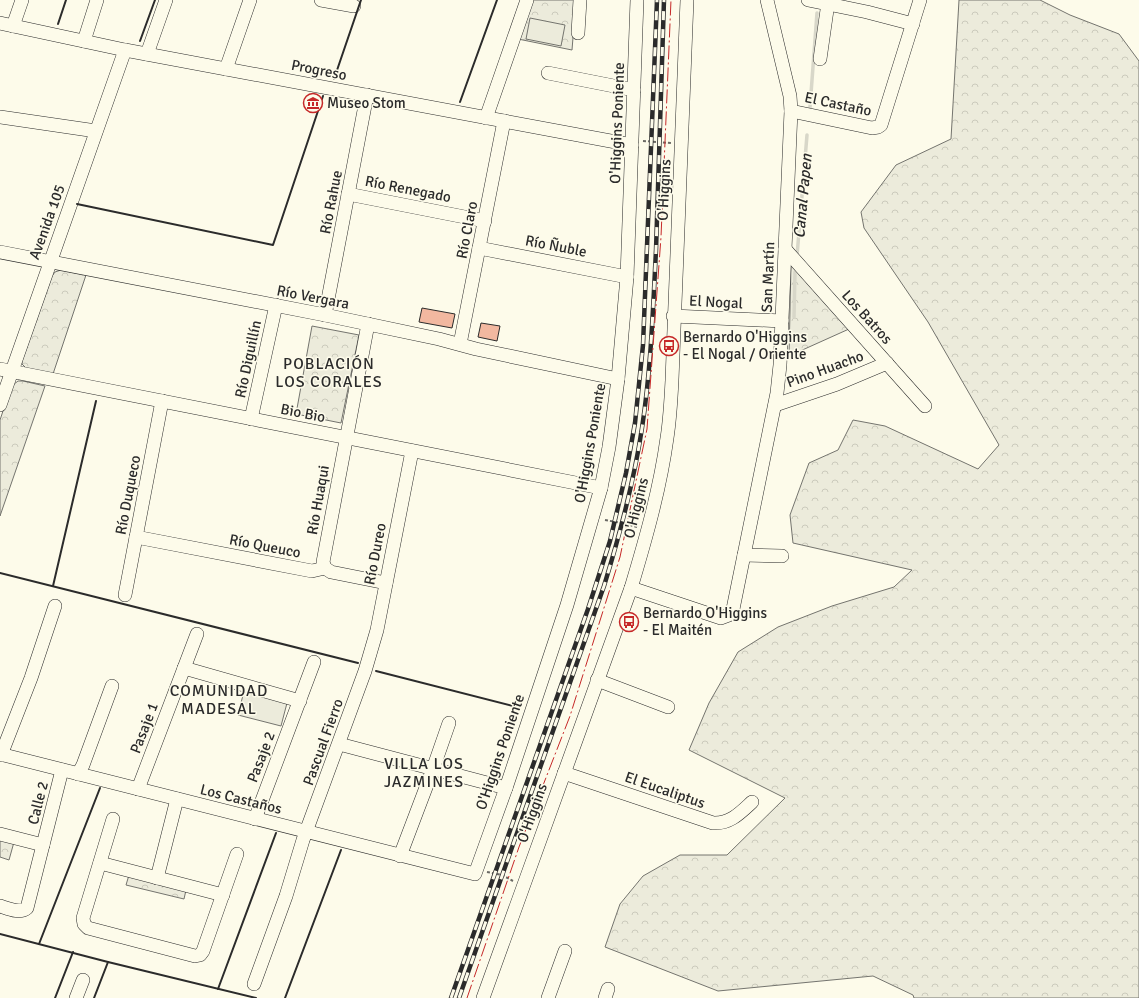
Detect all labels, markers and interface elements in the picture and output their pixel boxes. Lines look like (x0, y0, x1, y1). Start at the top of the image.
street label: Progreso (290, 56, 349, 84)
street label: O'Higgins Poniente (606, 62, 628, 184)
street label: El Castaño (803, 88, 873, 120)
museum icon: Museo Stom (302, 92, 324, 114)
place label: Museo Stom (327, 94, 406, 112)
water label: Canal Papen (789, 152, 817, 239)
street label: O'Higgins (653, 158, 675, 221)
street label: Río Rahue (316, 169, 346, 235)
street label: Río Renegado (363, 172, 453, 206)
street label: Avenida 105 (25, 182, 69, 262)
street label: Río Claro (453, 199, 481, 260)
street label: Río Ñuble (524, 230, 588, 261)
street label: San Martín (758, 241, 778, 313)
street label: Río Vergara (275, 281, 351, 313)
street label: Los Batros (838, 286, 896, 348)
street label: El Nogal (689, 292, 743, 312)
street label: Río Diguillín (231, 319, 265, 399)
place label: Bernardo O'Higgins - El Nogal / Oriente (683, 328, 807, 363)
bus stop icon: Bernardo O'Higgins - El Nogal / Oriente (658, 335, 680, 357)
street label: Pino Huacho (784, 347, 866, 391)
district label: POBLACIÓN LOS CORALES (275, 354, 383, 392)
street label: O'Higgins Poniente (571, 382, 609, 504)
street label: Bio Bio (279, 400, 327, 426)
street label: Río Duqueco (111, 454, 145, 536)
street label: Río Huaqui (303, 464, 333, 536)
street label: O'Higgins (620, 475, 652, 540)
street label: Río Dureo (360, 521, 390, 586)
street label: Río Queuco (228, 530, 303, 562)
place label: Bernardo O'Higgins - El Maitén (643, 604, 767, 639)
bus stop icon: Bernardo O'Higgins - El Maitén (618, 611, 640, 633)
district label: COMUNIDAD MADESAL (170, 681, 268, 719)
street label: O'Higgins Poniente (472, 692, 528, 812)
street label: Pascual Fierro (299, 696, 347, 788)
street label: Pasaje 1 (126, 700, 162, 756)
street label: Pasaje 2 (243, 729, 279, 785)
district label: VILLA LOS JAZMINES (384, 754, 464, 792)
street label: El Eucaliptus (622, 768, 708, 812)
street label: Calle 2 (24, 779, 52, 827)
street label: Los Castaños (198, 780, 284, 818)
street label: O'Higgins (513, 781, 551, 845)

